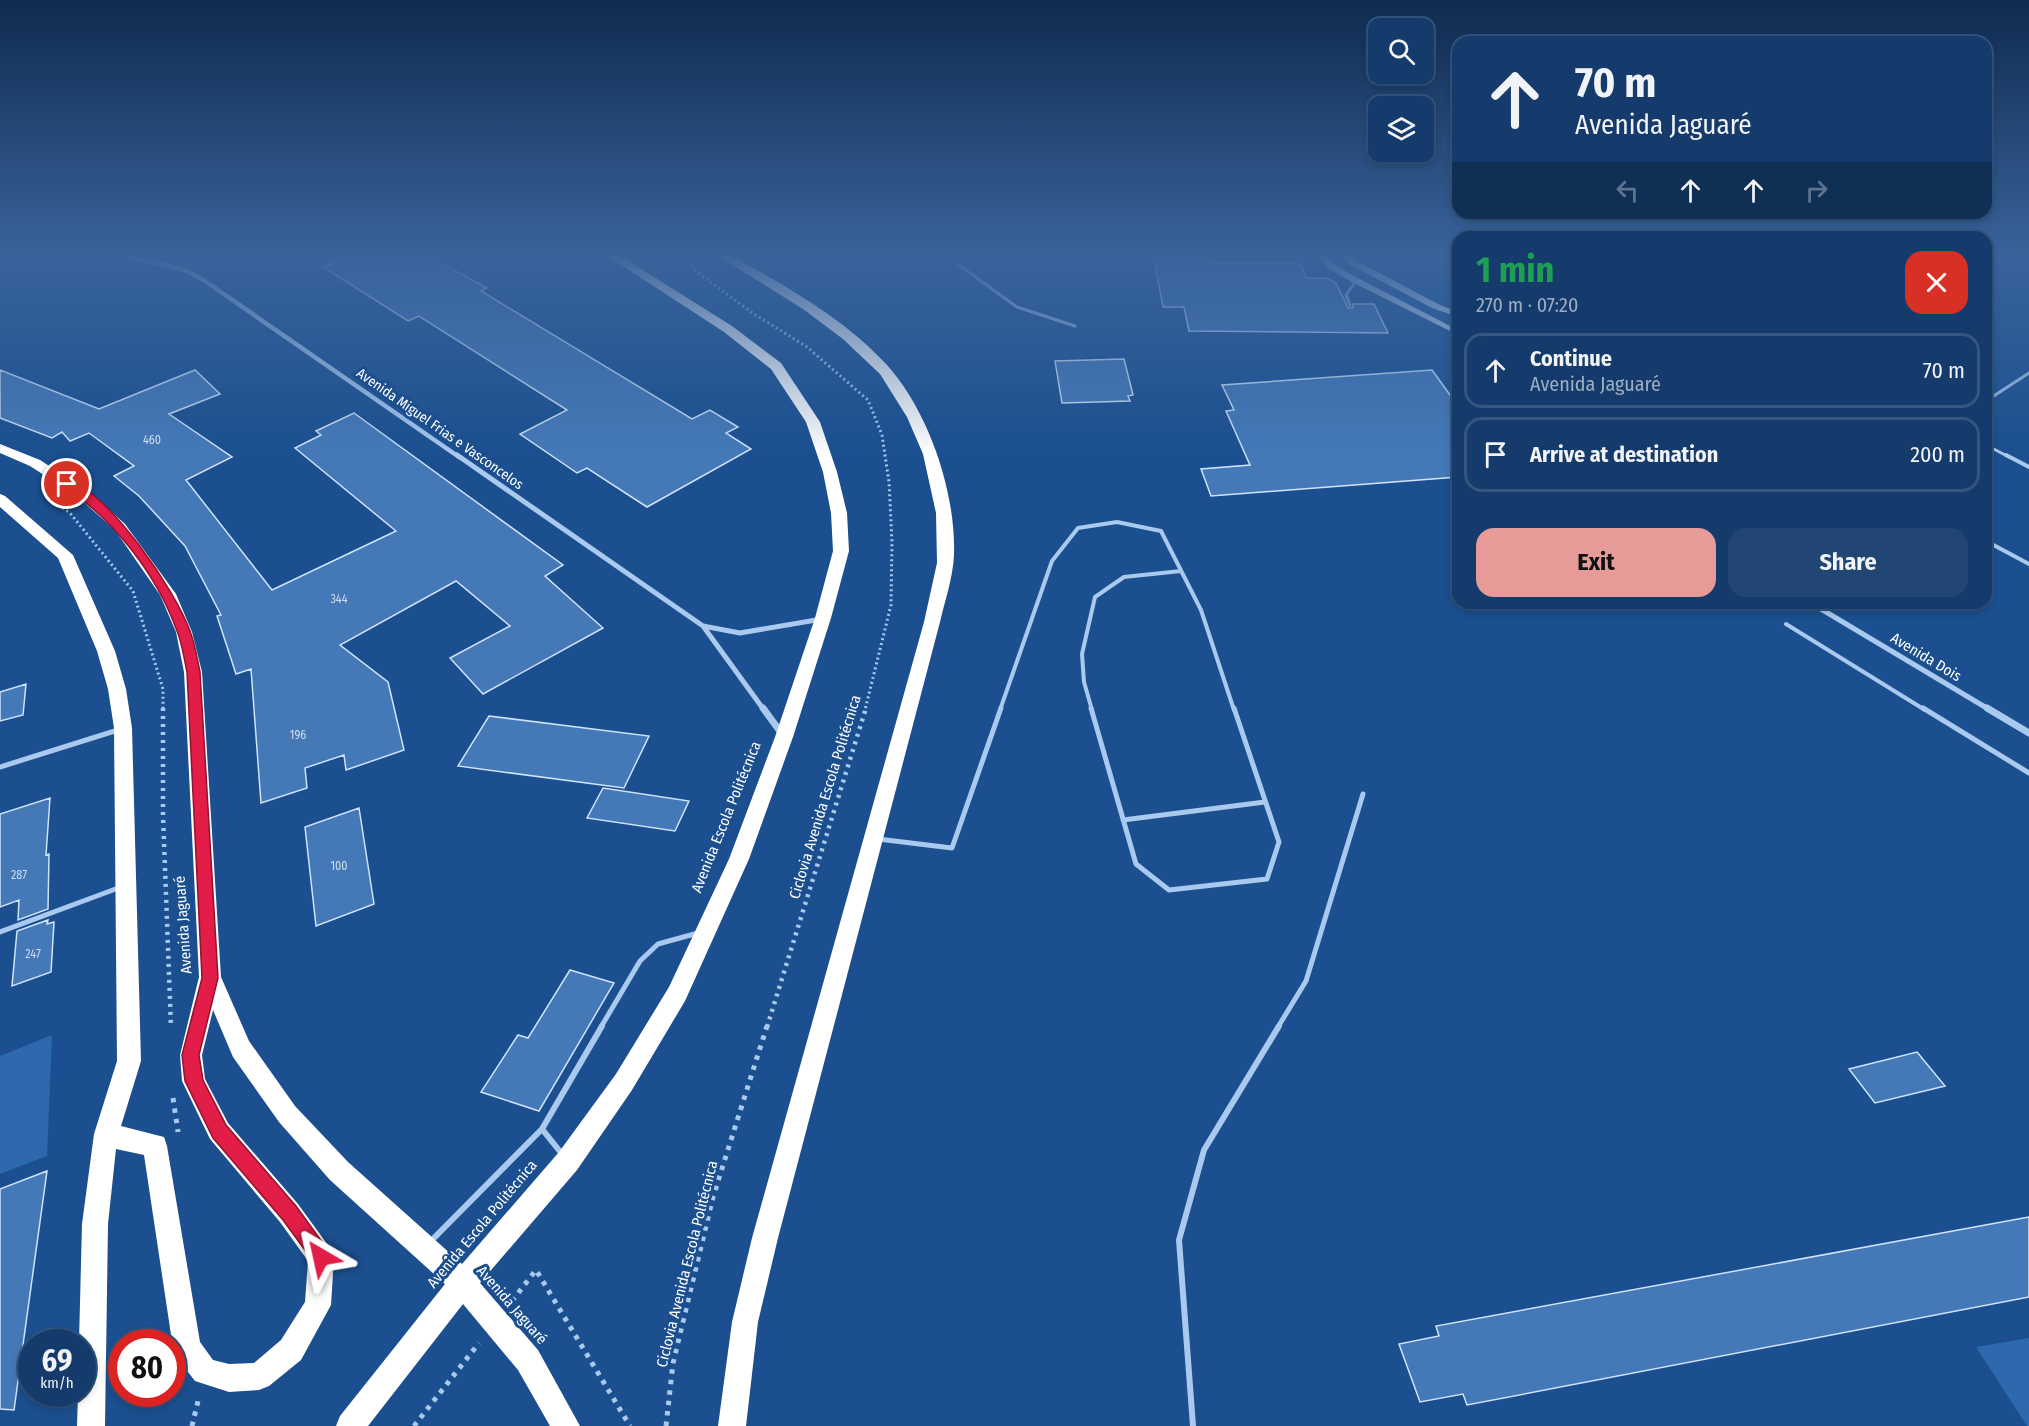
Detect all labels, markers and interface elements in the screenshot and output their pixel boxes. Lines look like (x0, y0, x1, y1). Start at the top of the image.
map controls (1368, 18, 1434, 162)
button: search (1368, 18, 1434, 84)
text: 70 m (1575, 58, 1656, 108)
icon: ahead (1476, 60, 1554, 138)
button: layers (1368, 96, 1434, 162)
text: Avenida Jaguaré (1575, 109, 1752, 141)
icon: left (1611, 174, 1644, 207)
icon: ahead (1674, 174, 1707, 207)
icon: ahead (1737, 174, 1770, 207)
icon: right (1800, 174, 1833, 207)
text: 1 min (1476, 248, 1554, 292)
button: close (1905, 251, 1968, 314)
text: 270 m · 07:20 (1476, 293, 1578, 317)
text: Continue (1530, 345, 1612, 372)
icon: ahead (1479, 354, 1512, 387)
text: 70 m (1923, 357, 1965, 384)
street label: Avenida Miguel Frias e Vasconcelos (353, 365, 527, 493)
text: Avenida Jaguaré (1530, 372, 1661, 396)
house number: 460 (143, 433, 161, 447)
icon: arrive (1479, 438, 1512, 471)
text: Arrive at destination (1530, 441, 1718, 468)
text: 200 m (1910, 441, 1965, 468)
pin (41, 458, 92, 509)
icon: arrive (50, 467, 83, 500)
button: Exit (1476, 528, 1716, 597)
button: Share (1728, 528, 1968, 597)
house number: 344 (331, 592, 348, 606)
street label: Avenida Dois (1887, 629, 1965, 685)
street label: Ciclovia Avenida Escola Politécnica (785, 693, 865, 901)
house number: 196 (290, 728, 306, 742)
street label: Avenida Escola Politécnica (687, 739, 765, 895)
house number: 100 (330, 859, 348, 873)
house number: 287 (11, 868, 27, 882)
street label: Avenida Jaguaré (171, 875, 195, 975)
house number: 247 (25, 947, 41, 961)
street label: Avenida Escola Politécnica (423, 1156, 541, 1292)
street label: Ciclovia Avenida Escola Politécnica (653, 1159, 721, 1369)
position arrow (289, 1225, 353, 1289)
street label: Avenida Jaguaré (473, 1262, 551, 1348)
speed limit sign: 80 (108, 1329, 186, 1407)
text: 69 (42, 1343, 72, 1379)
text: km/h (40, 1374, 74, 1392)

